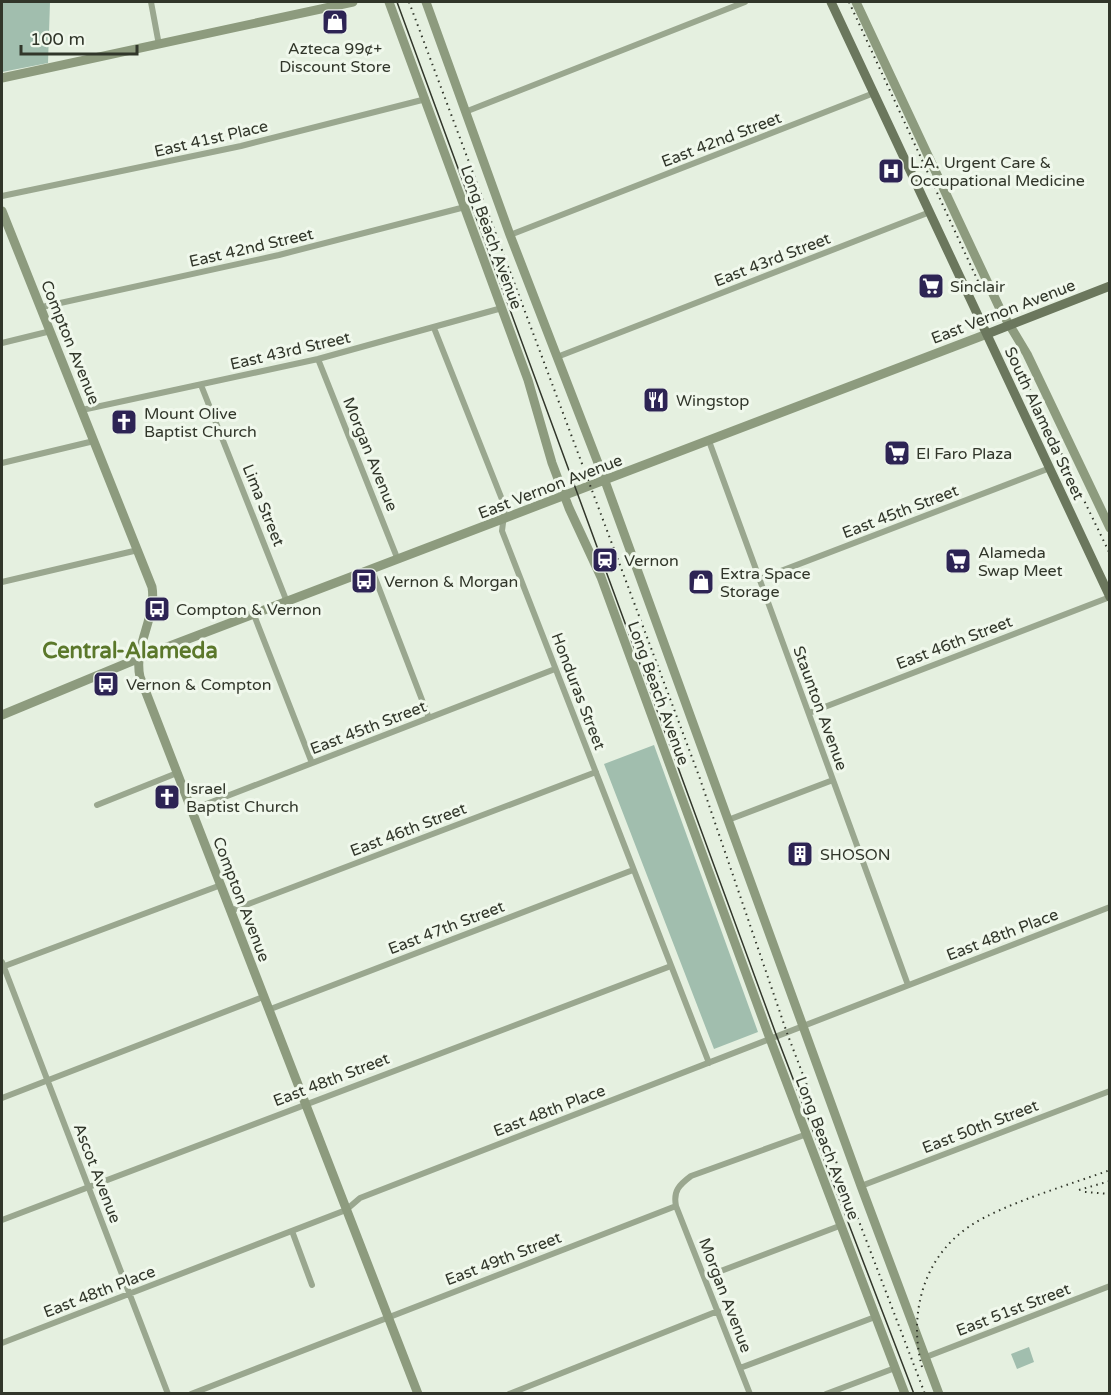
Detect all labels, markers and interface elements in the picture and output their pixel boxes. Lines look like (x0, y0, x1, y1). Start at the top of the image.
shop icon: Azteca 99¢+ Discount Store (320, 7, 350, 37)
scale bar (21, 18, 136, 56)
text: 100 m (30, 28, 85, 50)
place label: Azteca 99¢+ Discount Store (279, 39, 391, 77)
street label: East 42nd Street (659, 108, 784, 172)
street label: East 41st Place (152, 116, 270, 162)
place label: L.A. Urgent Care & Occupational Medicine (910, 153, 1085, 191)
hospital icon: L.A. Urgent Care & Occupational Medicine (876, 156, 906, 186)
street label: Long Beach Avenue (456, 163, 526, 312)
street label: East 42nd Street (187, 224, 315, 272)
street label: East 43rd Street (711, 229, 833, 291)
supermarket icon: Sinclair (916, 271, 946, 301)
street label: East Vernon Avenue (928, 275, 1078, 349)
street label: Compton Avenue (36, 277, 104, 407)
place label: Sinclair (950, 277, 1006, 297)
street label: East 43rd Street (228, 327, 352, 375)
street label: South Alameda Street (1000, 344, 1088, 503)
restaurant icon: Wingstop (641, 385, 671, 415)
place label: Wingstop (676, 391, 749, 411)
street label: Morgan Avenue (338, 394, 402, 514)
place label: Mount Olive Baptist Church (144, 404, 257, 442)
church icon: Mount Olive Baptist Church (109, 407, 139, 437)
supermarket icon: El Faro Plaza (882, 438, 912, 468)
place label: El Faro Plaza (916, 444, 1012, 464)
street label: East Vernon Avenue (475, 450, 625, 524)
street label: Lima Street (238, 461, 289, 549)
street label: East 45th Street (839, 481, 961, 543)
place label: Alameda Swap Meet (978, 543, 1063, 581)
station icon: Vernon (590, 545, 620, 575)
supermarket icon: Alameda Swap Meet (943, 546, 973, 576)
place label: Vernon (624, 551, 679, 571)
place label: Extra Space Storage (720, 564, 811, 602)
bus stop icon: Vernon & Morgan (349, 566, 379, 596)
shop icon: Extra Space Storage (686, 567, 716, 597)
place label: Vernon & Morgan (384, 572, 518, 592)
bus stop icon: Compton & Vernon (142, 594, 172, 624)
place label: Compton & Vernon (176, 600, 321, 620)
street label: East 46th Street (893, 612, 1015, 674)
street label: Long Beach Avenue (623, 619, 693, 768)
street label: Honduras Street (547, 630, 610, 753)
district label: Central-Alameda (42, 638, 218, 664)
street label: Staunton Avenue (788, 643, 852, 773)
bus stop icon: Vernon & Compton (91, 669, 121, 699)
place label: Vernon & Compton (126, 675, 271, 695)
street label: East 45th Street (307, 697, 429, 759)
place label: Israel Baptist Church (186, 779, 299, 817)
church icon: Israel Baptist Church (152, 782, 182, 812)
street label: East 46th Street (347, 799, 469, 861)
street label: Compton Avenue (208, 834, 274, 965)
building icon: SHOSON (785, 839, 815, 869)
place label: SHOSON (820, 845, 891, 865)
street label: East 47th Street (385, 897, 507, 959)
street label: East 48th Place (944, 904, 1061, 965)
street label: East 48th Street (270, 1049, 392, 1111)
street label: Long Beach Avenue (791, 1074, 864, 1223)
street label: East 48th Place (491, 1080, 608, 1141)
street label: East 50th Street (919, 1096, 1041, 1158)
street label: Ascot Avenue (69, 1121, 125, 1226)
street label: East 49th Street (442, 1228, 564, 1290)
street label: Morgan Avenue (694, 1235, 756, 1355)
street label: East 48th Place (41, 1261, 158, 1322)
street label: East 51st Street (953, 1279, 1073, 1341)

